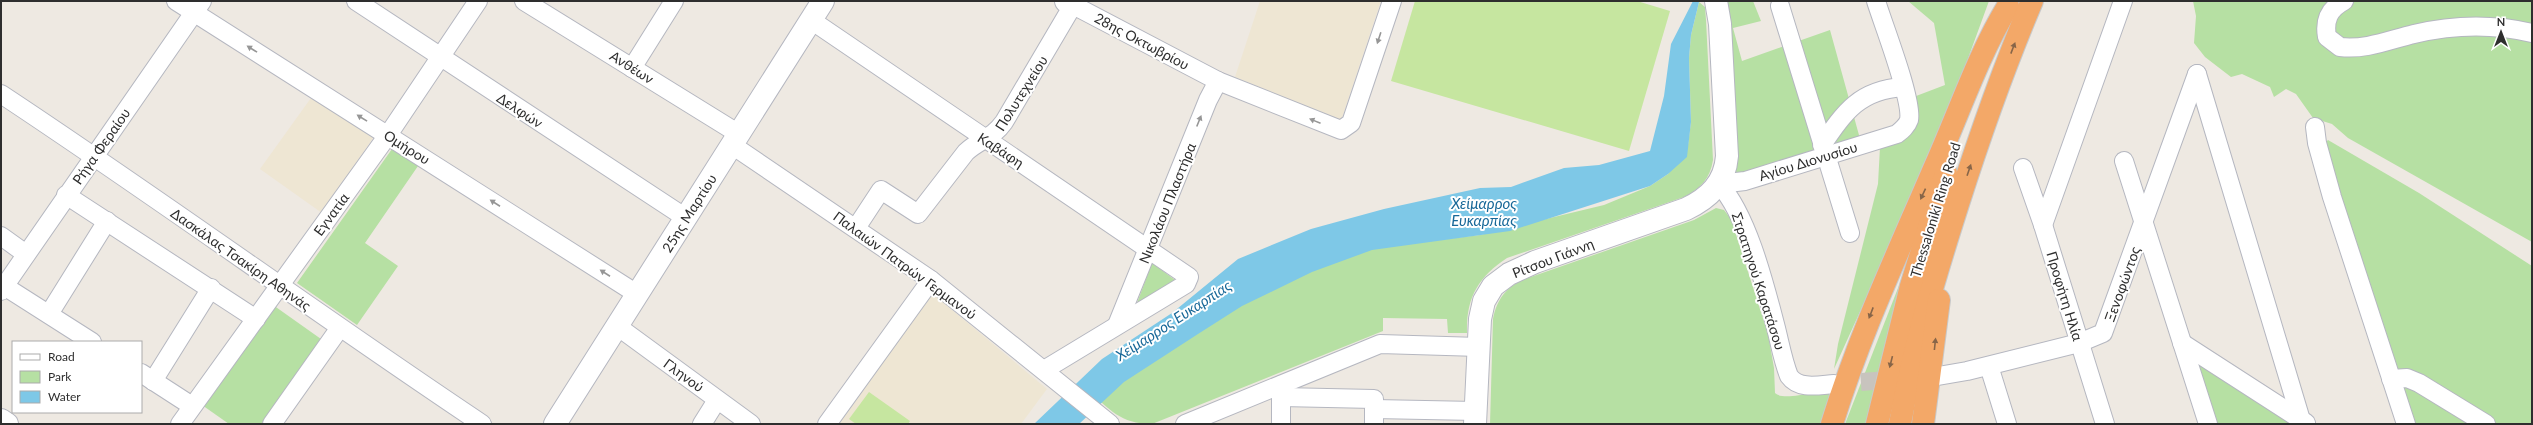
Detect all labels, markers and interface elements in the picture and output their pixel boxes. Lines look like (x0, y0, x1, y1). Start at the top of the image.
street label: 28ης Οκτωβρίου (1092, 9, 1192, 73)
north arrow (2481, 12, 2521, 52)
text: N (2497, 15, 2505, 28)
one-way arrow (1376, 32, 1382, 44)
one-way arrow (2011, 41, 2017, 53)
one-way arrow (247, 45, 257, 53)
street label: Ανθέων (607, 47, 657, 87)
street label: Πολυτεχνείου (991, 52, 1051, 134)
street label: Δελφών (494, 89, 546, 131)
street label: Ρήγα Φεραίου (68, 105, 134, 187)
one-way arrow (1197, 114, 1203, 126)
one-way arrow (356, 115, 368, 122)
one-way arrow (1309, 117, 1321, 123)
street label: Ομήρου (381, 126, 433, 168)
street label: Καβάφη (975, 129, 1027, 171)
street label: Αγίου Διονυσίου (1757, 138, 1859, 184)
street label: Νικολάου Πλαστήρα (1135, 139, 1199, 266)
street label: Thessaloniki Ring Road (1906, 140, 1964, 280)
one-way arrow (1966, 163, 1972, 175)
street label: 25ης Μαρτίου (658, 171, 720, 255)
one-way arrow (1920, 188, 1926, 200)
street label: Εγνατία (310, 189, 353, 239)
water label: Χείμαρρος Ευκαρπίας (1450, 194, 1517, 229)
one-way arrow (490, 199, 501, 207)
street label: Δασκάλας Τσακίρη Αθηνάς (168, 204, 315, 314)
street label: Παλαιών Πατρών Γερμανού (830, 207, 980, 323)
street label: Στρατηγού Καρατάσου (1729, 210, 1789, 352)
street label: Ρίτσου Γιάννη (1510, 235, 1596, 281)
street label: Ξενοφώντος (2101, 244, 2144, 324)
street label: Προφήτη Ηλία (2043, 249, 2087, 344)
one-way arrow (599, 270, 611, 277)
water label: Χείμαρρος Ευκαρπίας (1111, 276, 1235, 365)
one-way arrow (1868, 308, 1874, 319)
one-way arrow (1931, 338, 1938, 350)
legend (12, 341, 142, 413)
text: Road (48, 349, 75, 364)
street label: Γληνού (660, 355, 708, 395)
one-way arrow (1888, 356, 1894, 368)
text: Park (48, 369, 72, 384)
text: Water (48, 389, 81, 404)

